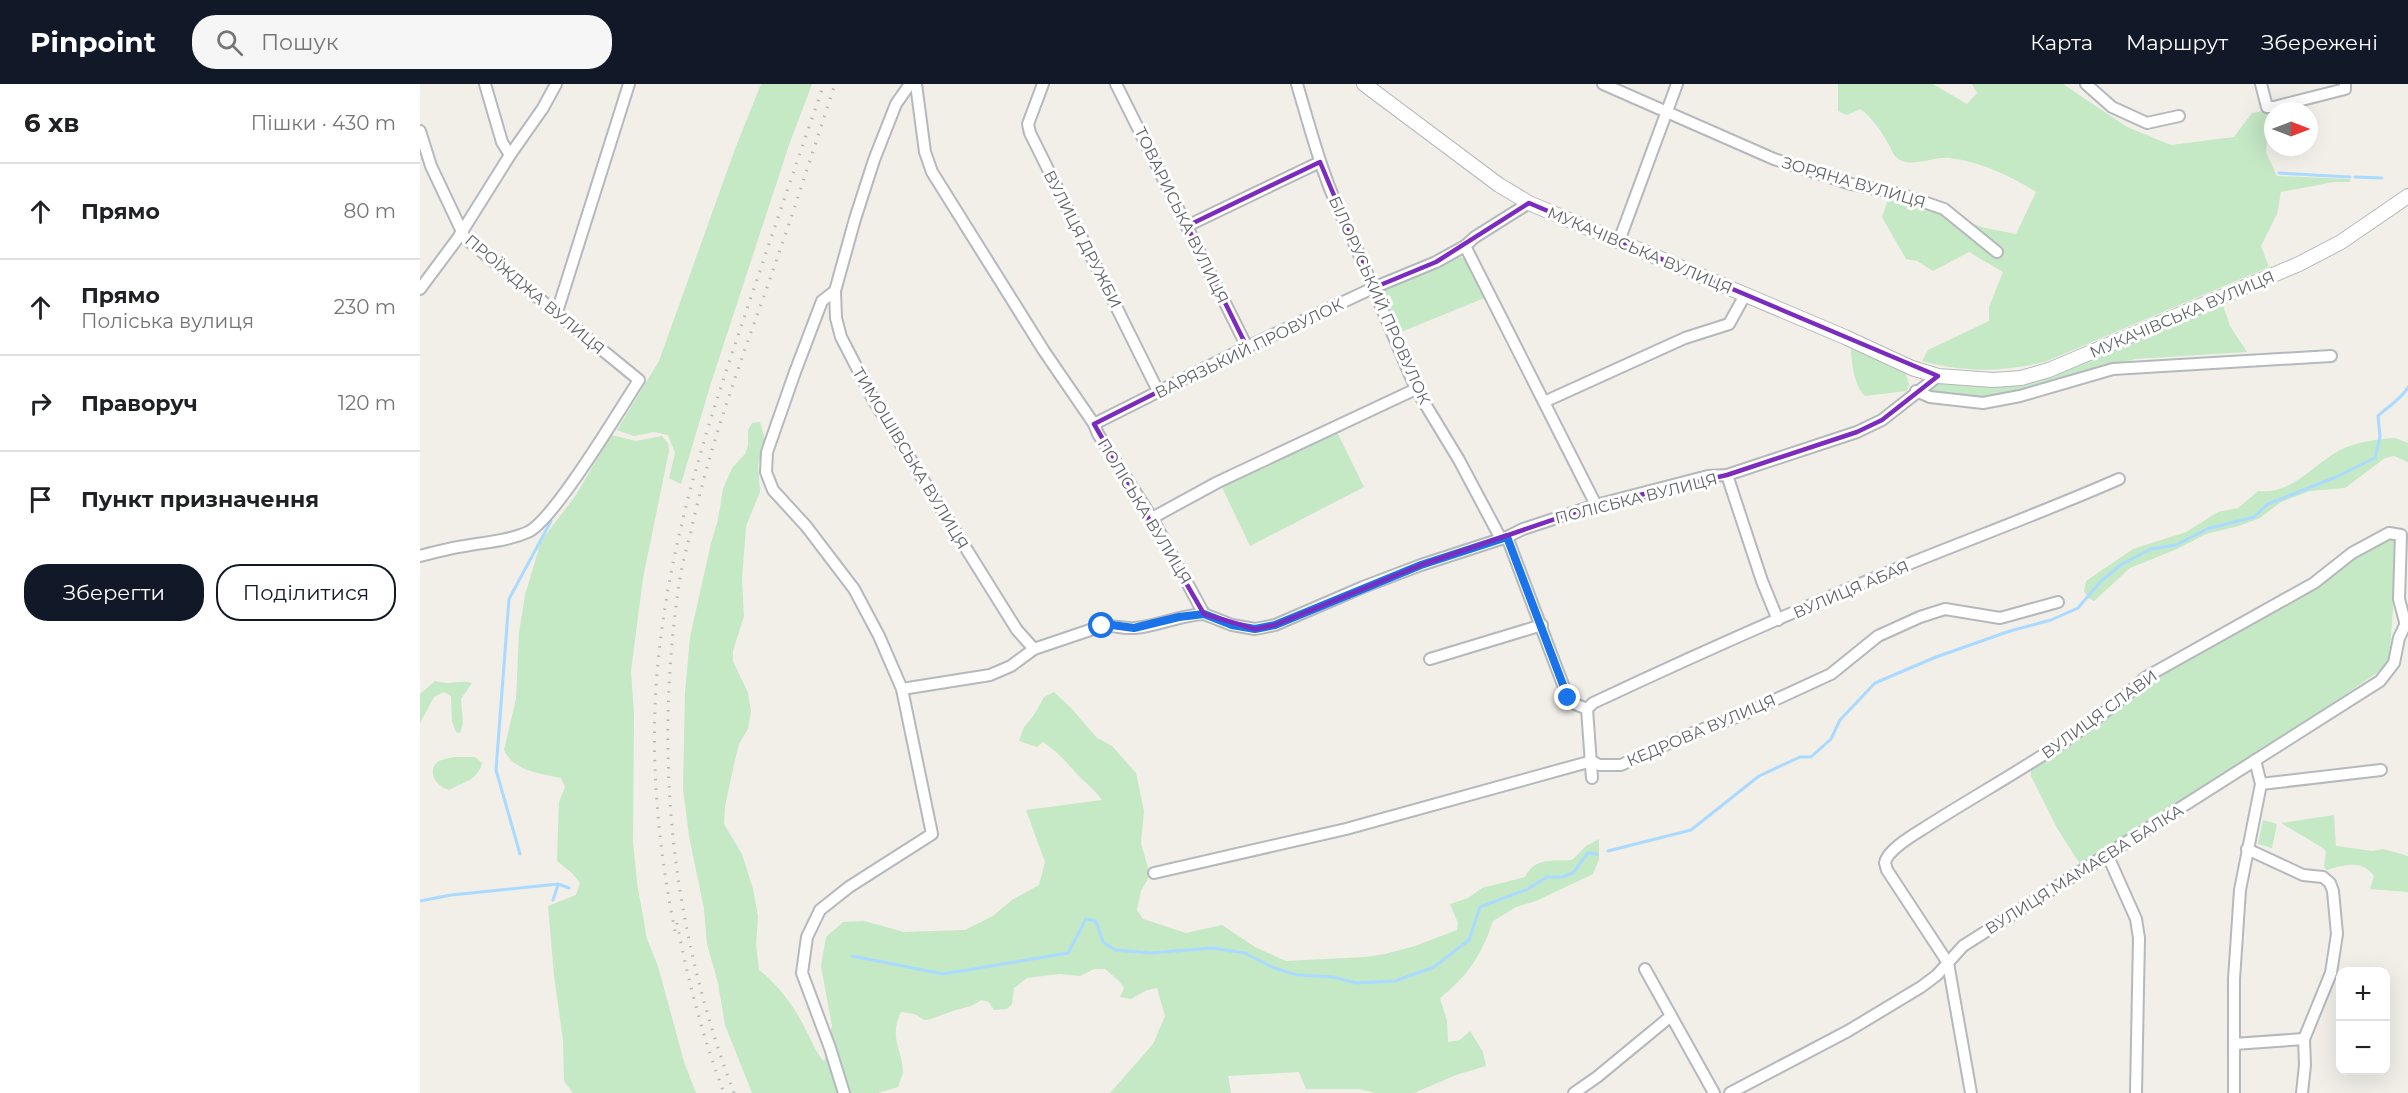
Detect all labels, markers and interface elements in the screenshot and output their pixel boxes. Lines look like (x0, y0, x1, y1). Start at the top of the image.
search box (192, 15, 612, 69)
text: Pinpoint (30, 25, 156, 59)
icon: search (213, 26, 246, 59)
text: Пошук (261, 29, 339, 56)
text: Карта (2030, 30, 2093, 55)
text: Маршрут (2126, 30, 2228, 55)
text: Збережені (2261, 30, 2378, 55)
north arrow (2264, 102, 2318, 156)
text: 6 хв (24, 107, 79, 139)
text: Пішки · 430 m (251, 111, 396, 135)
street label: ТОВАРИСЬКА ВУЛИЦЯ (1131, 124, 1233, 306)
street label: ЗОРЯНА ВУЛИЦЯ (1780, 153, 1928, 212)
street label: ВУЛИЦЯ ДРУЖБИ (1040, 167, 1126, 311)
street label: БІЛОРУСЬКИЙ ПРОВУЛОК (1325, 193, 1434, 407)
icon: ahead (24, 195, 57, 228)
text: Прямо (81, 198, 160, 225)
text: 80 m (344, 199, 396, 223)
street label: МУКАЧІВСЬКА ВУЛИЦЯ (1545, 203, 1735, 298)
street label: ПРОЇЖДЖА ВУЛИЦЯ (461, 230, 609, 358)
street label: МУКАЧІВСЬКА ВУЛИЦЯ (2087, 267, 2277, 362)
text: Прямо (81, 282, 160, 309)
icon: ahead (24, 291, 57, 324)
text: 230 m (334, 295, 396, 319)
street label: ВАРЯЗЬКИЙ ПРОВУЛОК (1152, 295, 1346, 402)
text: Поліська вулиця (81, 309, 254, 333)
street label: ТИМОШІВСЬКА ВУЛИЦЯ (849, 364, 972, 553)
icon: right (24, 387, 57, 420)
text: Праворуч (81, 390, 198, 417)
text: 120 m (338, 391, 396, 415)
street label: ПОЛІСЬКА ВУЛИЦЯ (1094, 435, 1196, 588)
street label: ПОЛІСЬКА ВУЛИЦЯ (1553, 469, 1719, 528)
icon: arrive (24, 483, 57, 516)
text: Пункт призначення (81, 486, 319, 513)
street label: ВУЛИЦЯ АБАЯ (1790, 557, 1912, 622)
button: Зберегти (24, 564, 204, 621)
button: Поділитися (216, 564, 396, 621)
route start (1088, 612, 1114, 638)
street label: ВУЛИЦЯ СЛАВИ (2038, 666, 2161, 763)
route end (1554, 684, 1580, 710)
street label: КЕДРОВА ВУЛИЦЯ (1624, 690, 1779, 770)
street label: ВУЛИЦЯ МАМАЄВА БАЛКА (1982, 800, 2187, 938)
map controls (2336, 967, 2390, 1075)
button: + (2336, 967, 2390, 1021)
button: − (2336, 1021, 2390, 1075)

